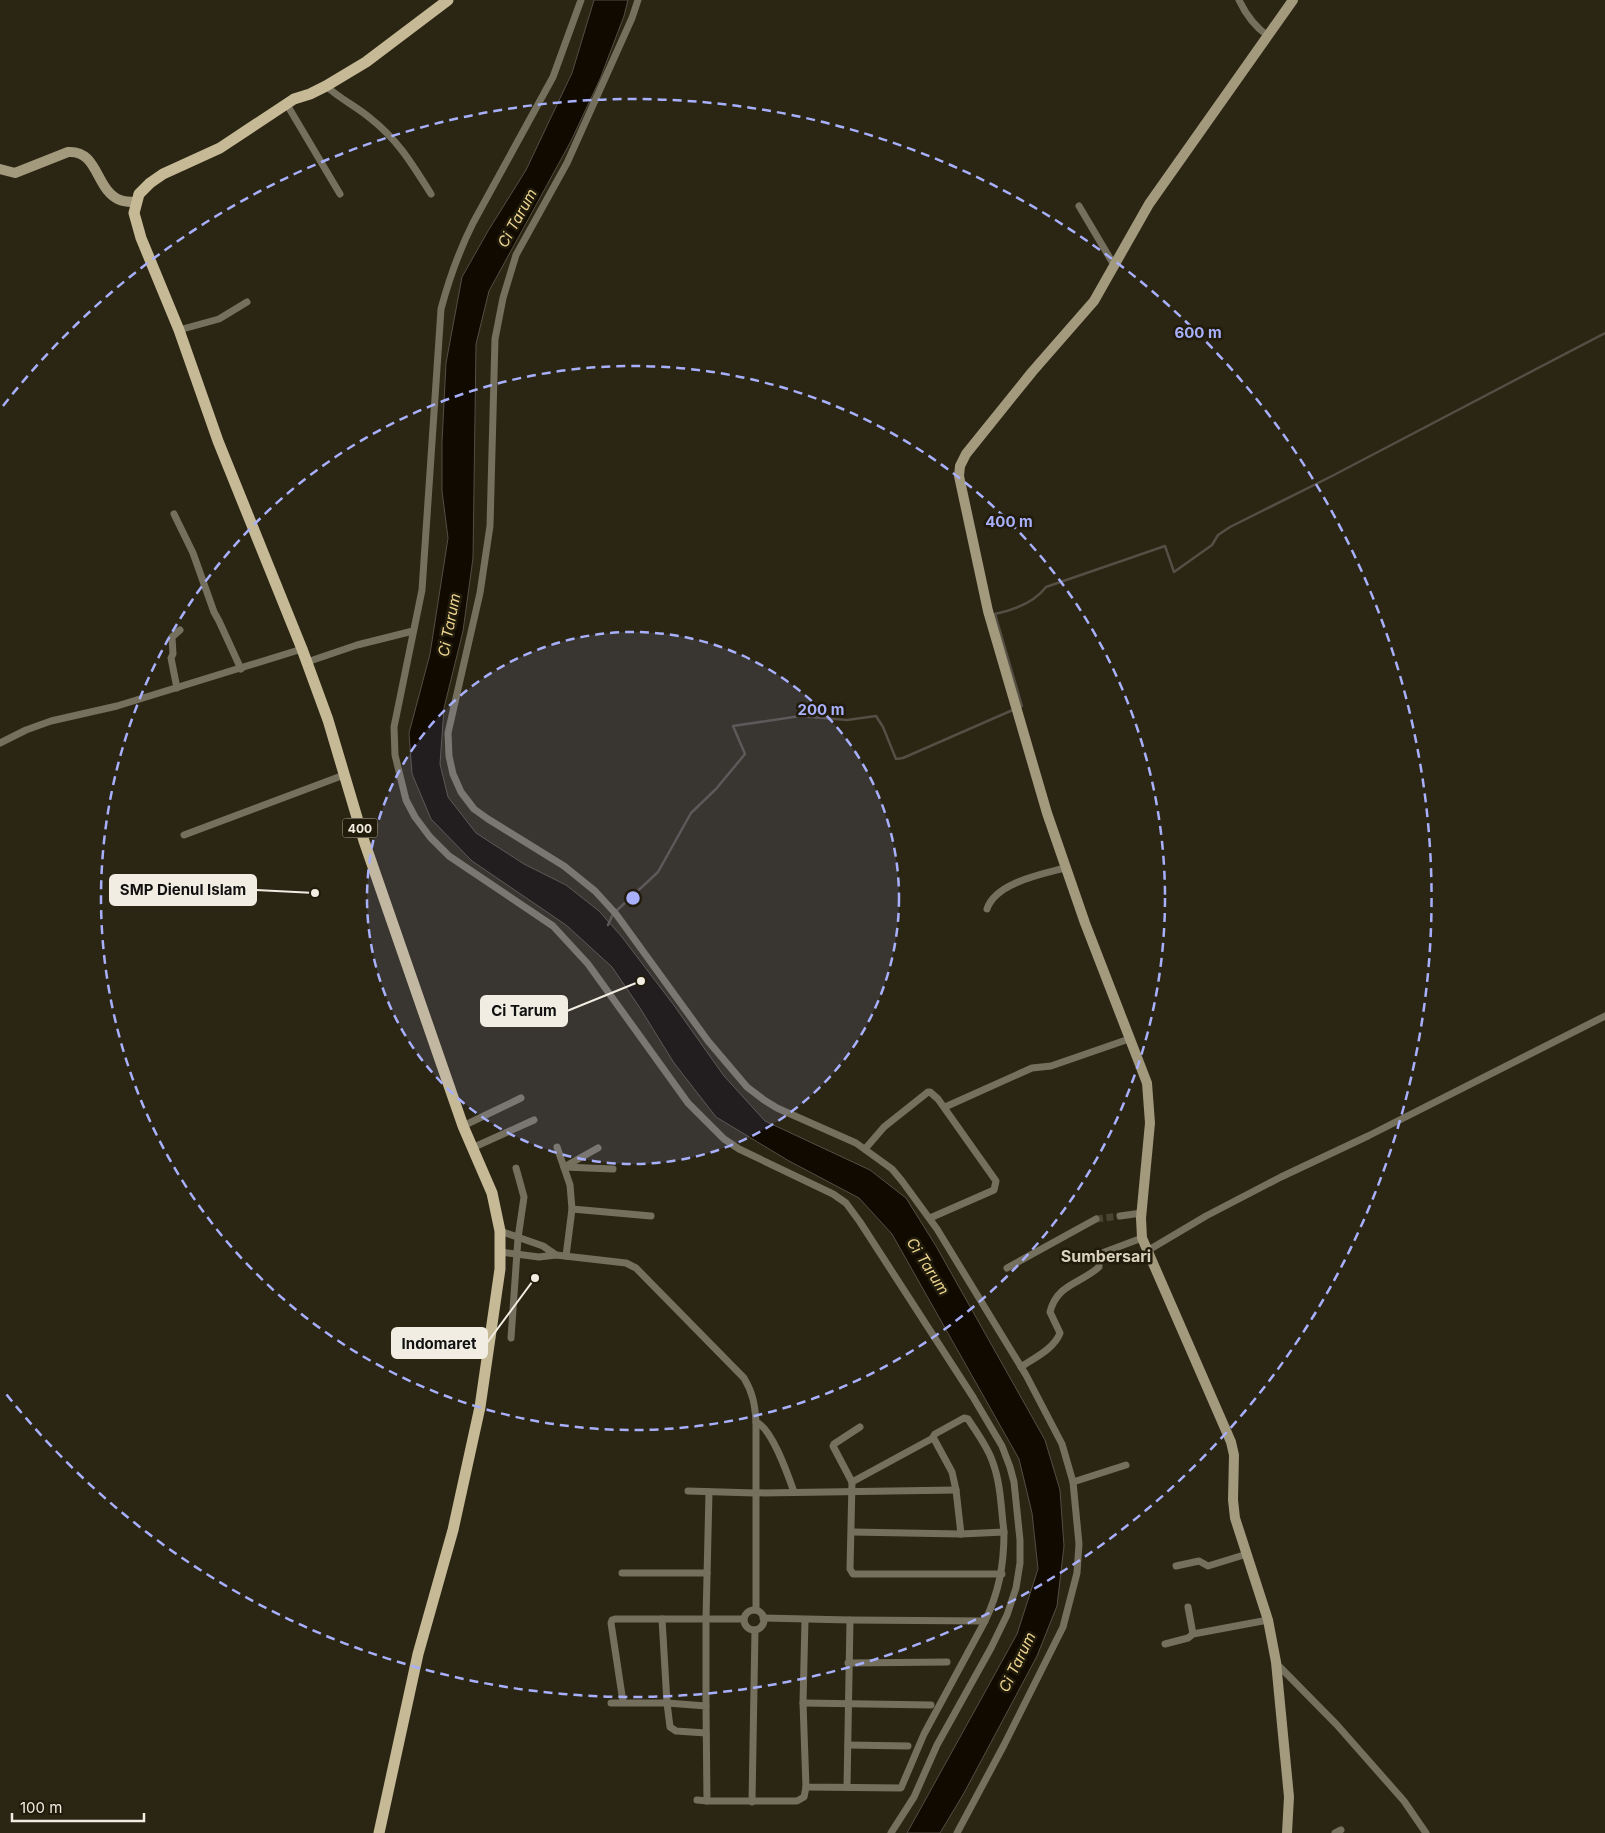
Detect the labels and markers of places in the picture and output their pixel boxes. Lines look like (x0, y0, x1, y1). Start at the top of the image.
callout: SMP Dienul Islam (110, 875, 256, 905)
centre of rings (624, 889, 642, 907)
callout: Ci Tarum (481, 996, 567, 1026)
callout: Indomaret (392, 1328, 487, 1358)

